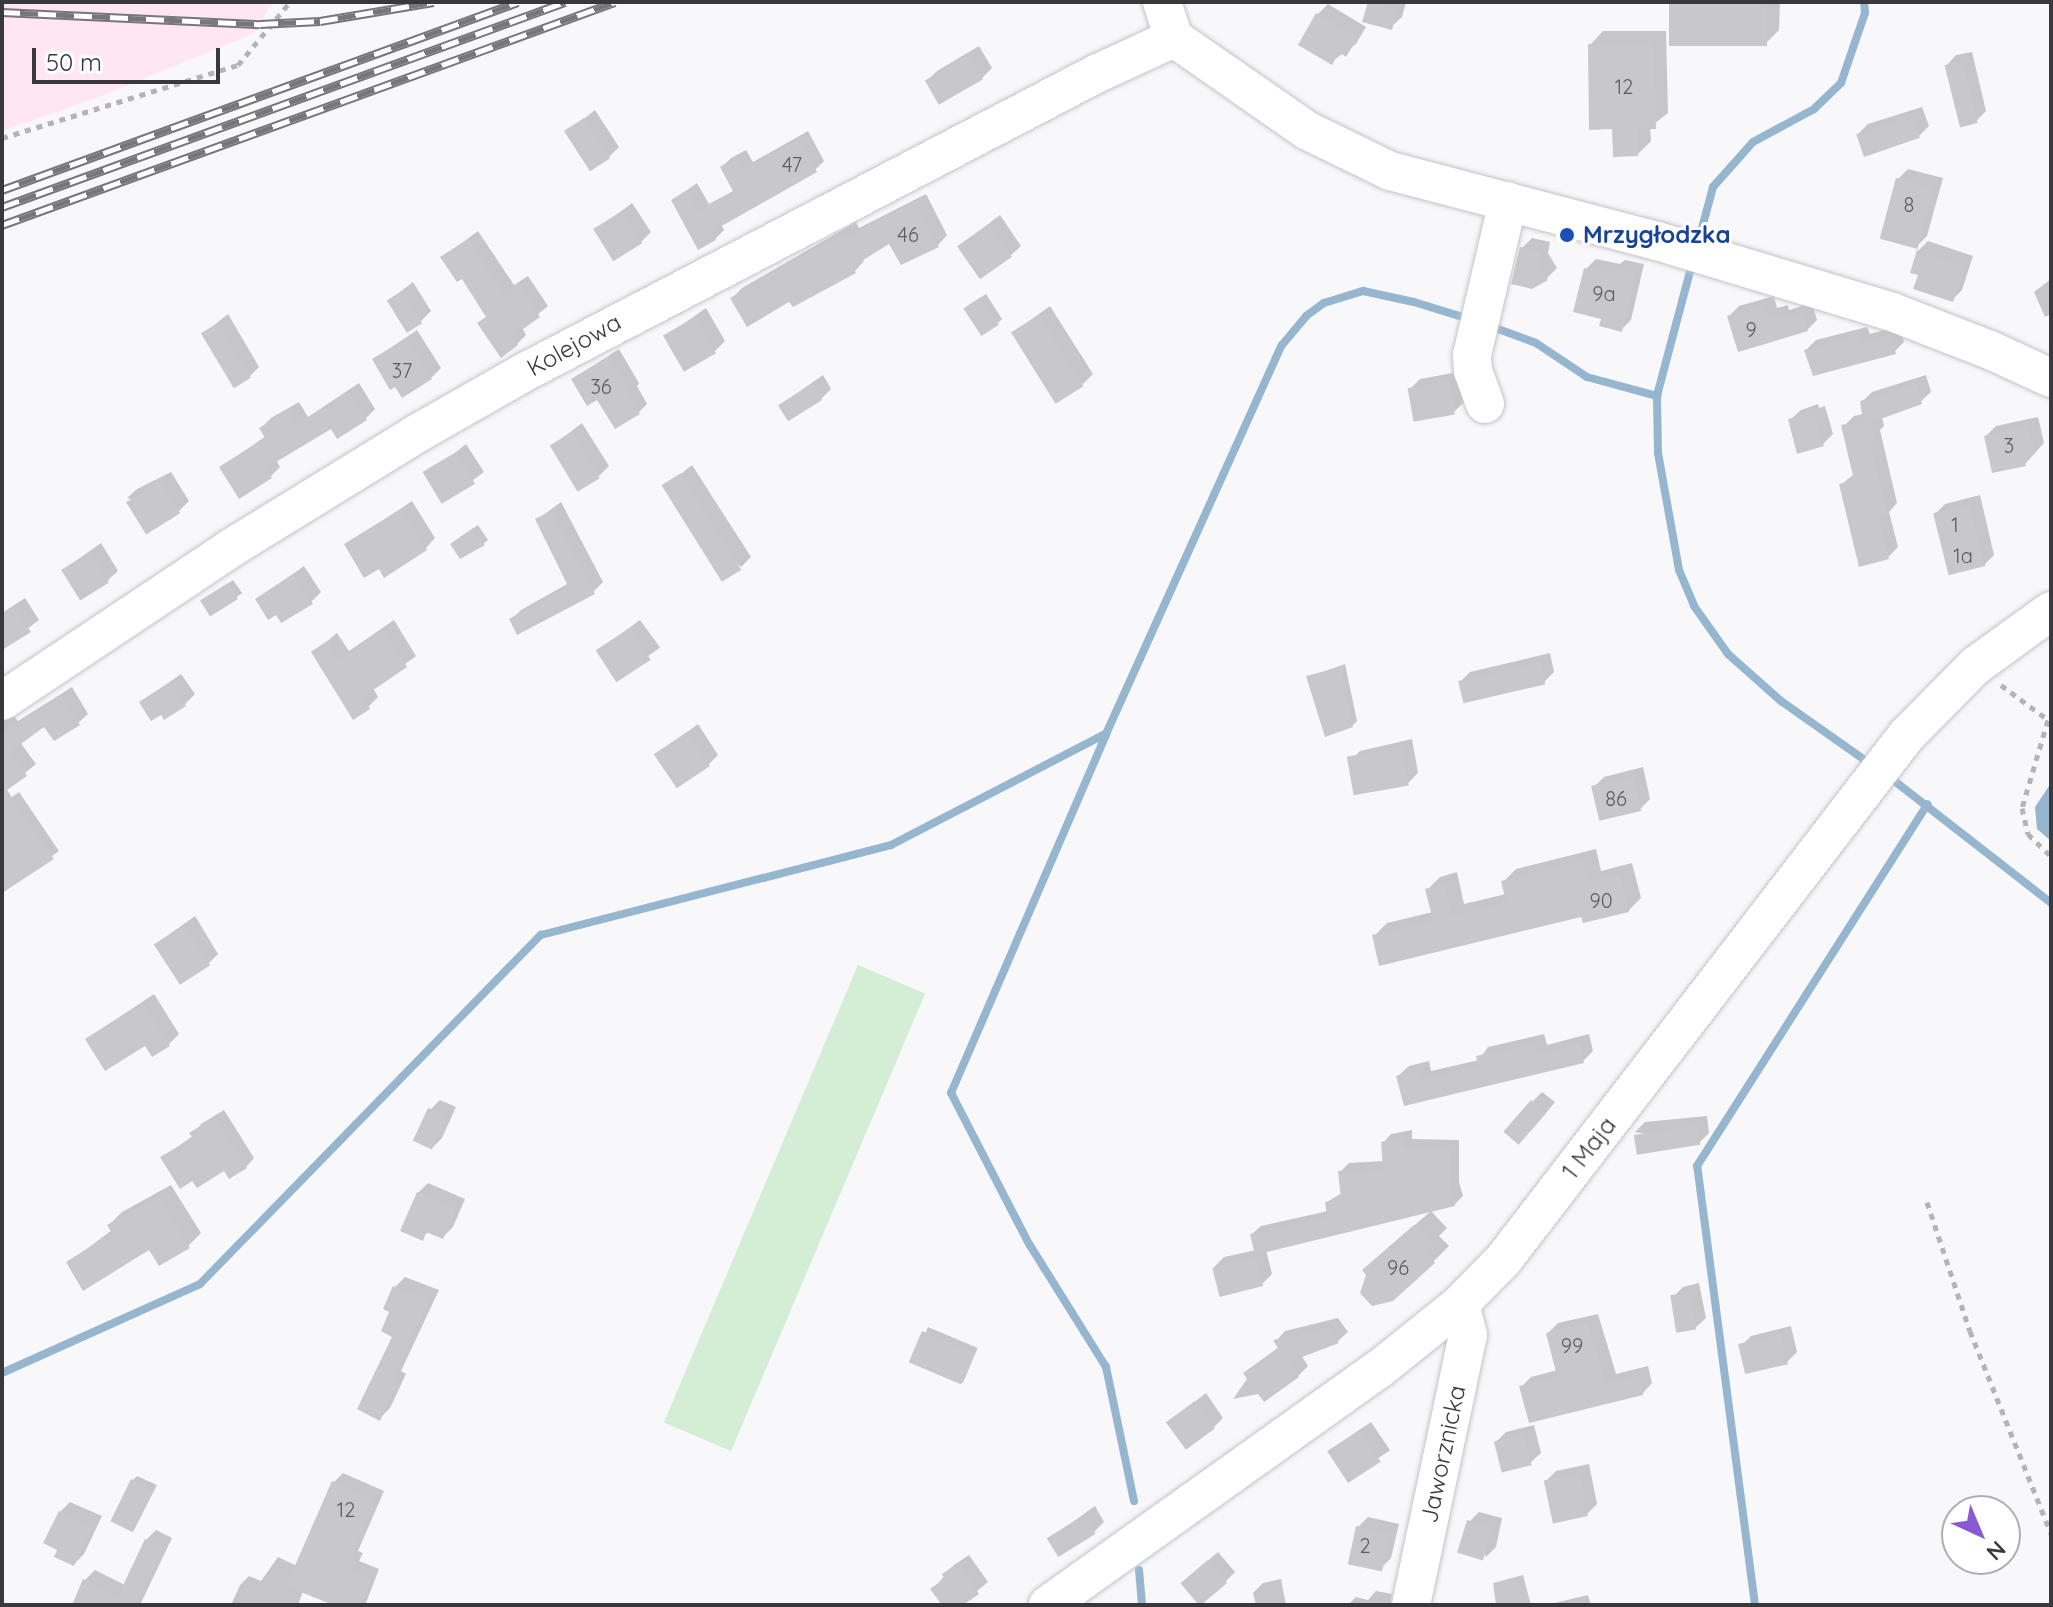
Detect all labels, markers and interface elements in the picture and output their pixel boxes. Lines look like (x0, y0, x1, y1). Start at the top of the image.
scale bar (36, 32, 224, 82)
text: 50 m (46, 47, 102, 77)
house number: 12 (1615, 74, 1633, 98)
house number: 47 (782, 152, 802, 176)
house number: 8 (1904, 192, 1914, 216)
place label: Mrzygłodzka (1583, 221, 1731, 249)
house number: 46 (897, 222, 919, 246)
marker: Mrzygłodzka (1558, 226, 1576, 244)
house number: 9a (1592, 281, 1616, 305)
street label: Kolejowa (522, 308, 626, 382)
house number: 9 (1745, 317, 1757, 341)
house number: 37 (392, 358, 412, 382)
house number: 36 (590, 374, 612, 398)
house number: 3 (2004, 433, 2014, 457)
house number: 1 (1951, 512, 1959, 536)
house number: 1a (1953, 543, 1973, 567)
house number: 86 (1605, 786, 1627, 810)
house number: 90 (1589, 888, 1613, 912)
street label: 1 Maja (1556, 1111, 1622, 1185)
house number: 96 (1387, 1255, 1409, 1279)
house number: 99 (1561, 1333, 1583, 1357)
street label: Jaworznicka (1414, 1382, 1472, 1526)
north arrow (1941, 1495, 2021, 1575)
house number: 12 (337, 1497, 355, 1521)
house number: 2 (1359, 1533, 1371, 1557)
text: N (1981, 1535, 2012, 1567)

